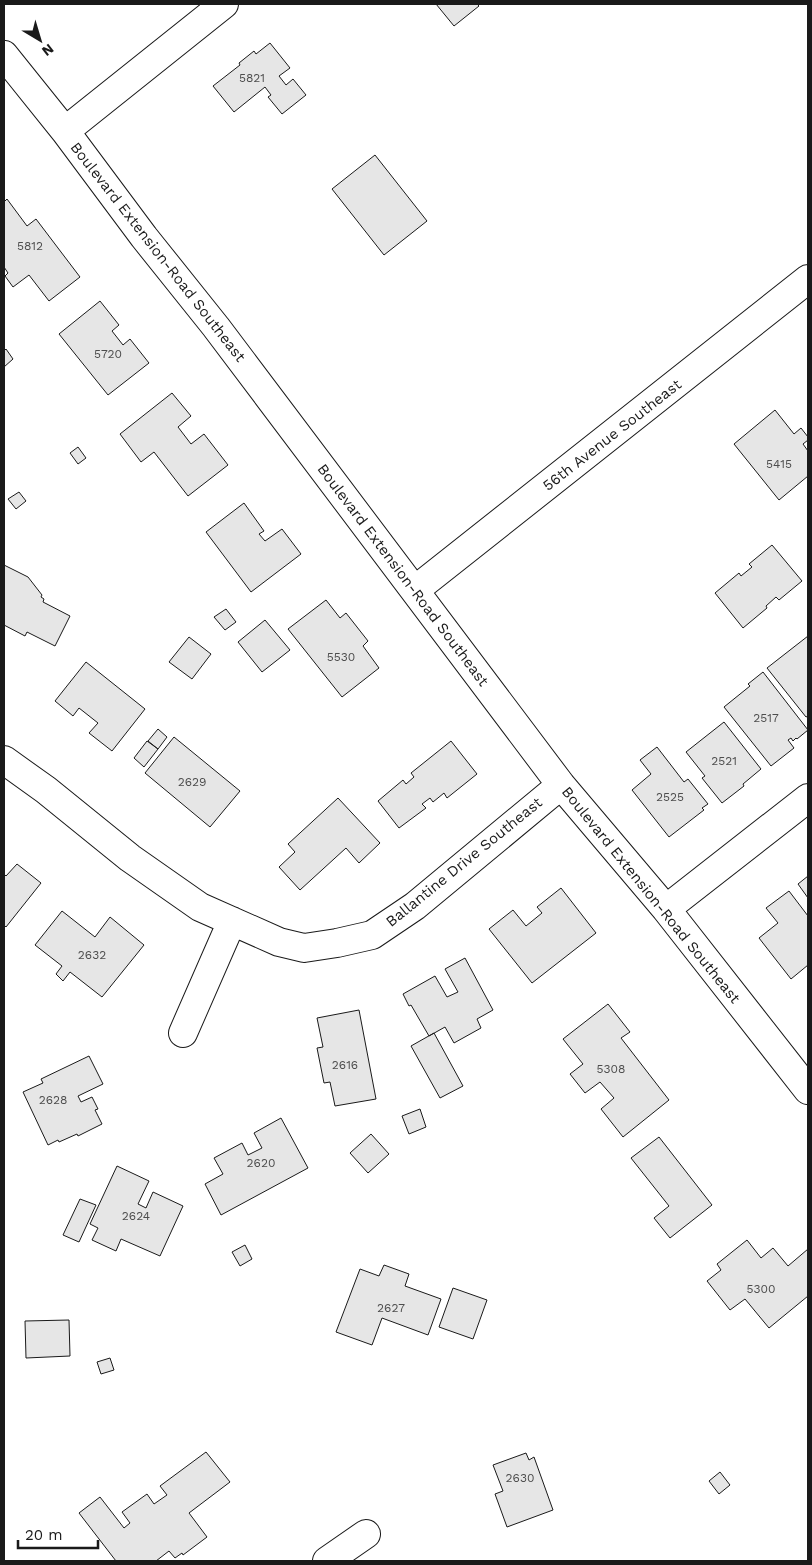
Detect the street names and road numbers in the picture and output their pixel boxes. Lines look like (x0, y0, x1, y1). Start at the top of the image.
street label: Boulevard Extension-Road Southeast (67, 139, 250, 366)
street label: 56th Avenue Southeast (539, 375, 685, 495)
street label: Boulevard Extension-Road Southeast (313, 460, 493, 690)
street label: Boulevard Extension-Road Southeast (558, 783, 745, 1008)
street label: Ballantine Drive Southeast (382, 793, 546, 931)

